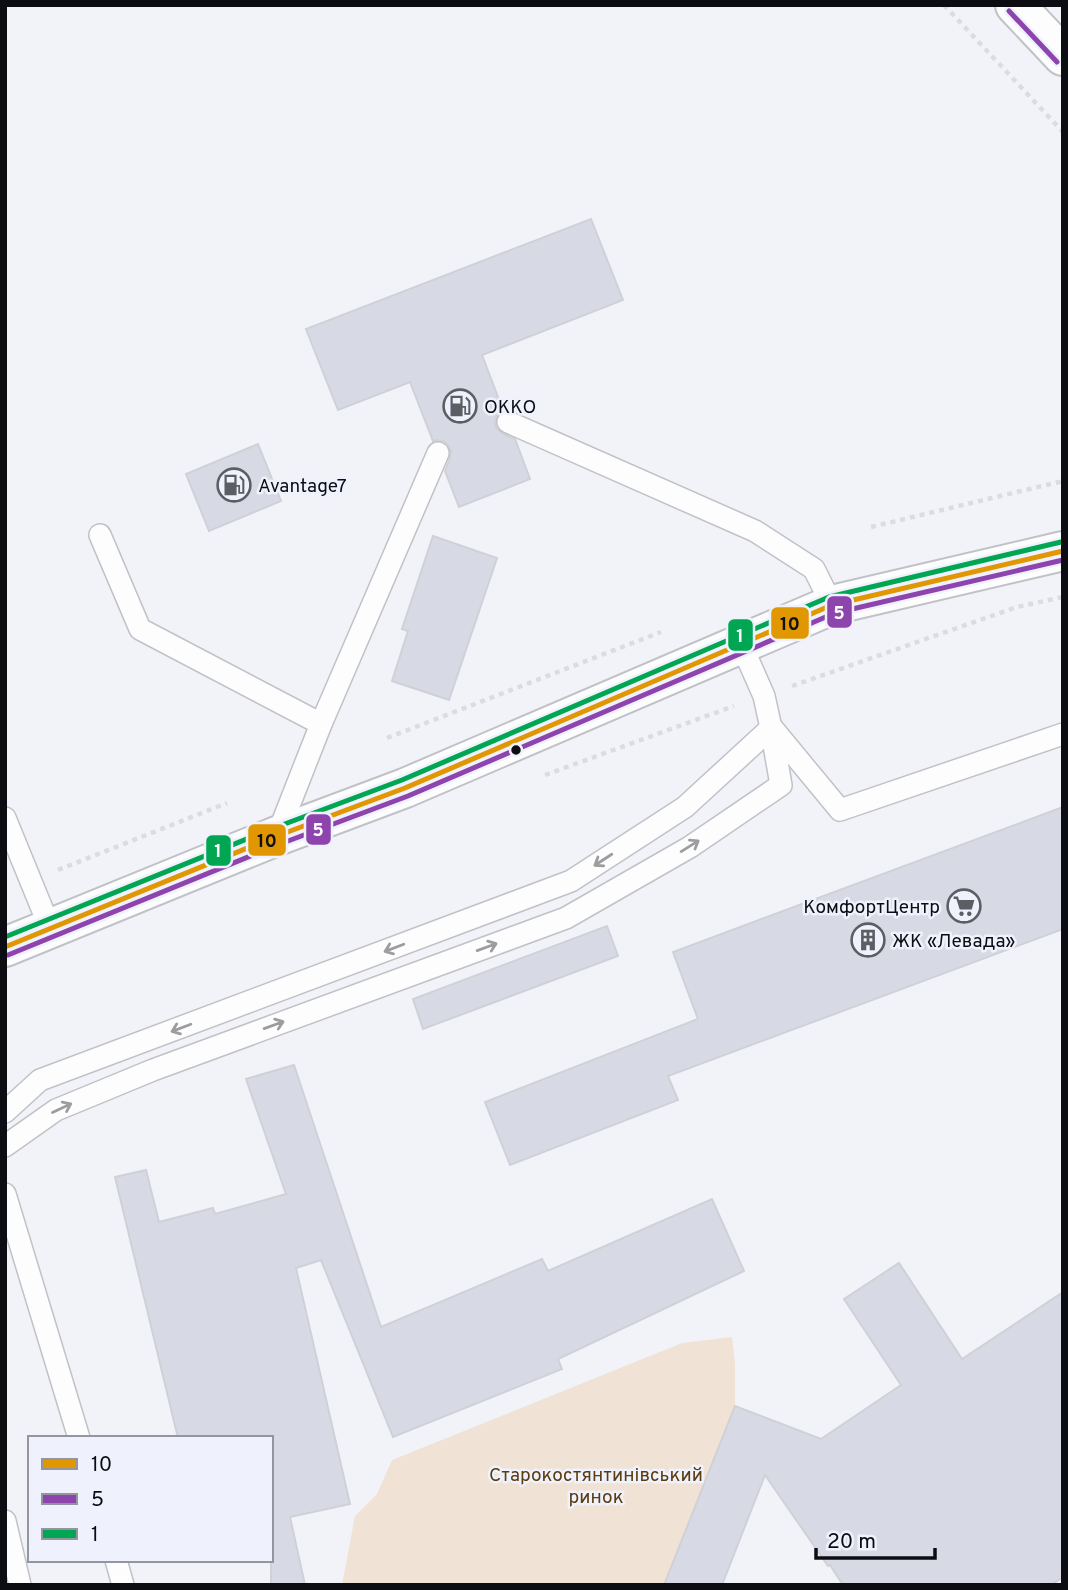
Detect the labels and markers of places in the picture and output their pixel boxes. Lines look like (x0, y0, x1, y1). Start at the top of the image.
fuel station icon: ОККО (441, 387, 479, 425)
place label: ОККО (484, 396, 536, 420)
fuel station icon: Avantage7 (215, 466, 253, 504)
place label: Avantage7 (258, 475, 347, 499)
unlabelled marker (509, 743, 523, 757)
supermarket icon: КомфортЦентр (945, 887, 983, 925)
place label: КомфортЦентр (803, 896, 940, 920)
building icon: ЖК «Левада» (849, 921, 887, 959)
place label: ЖК «Левада» (892, 930, 1015, 954)

